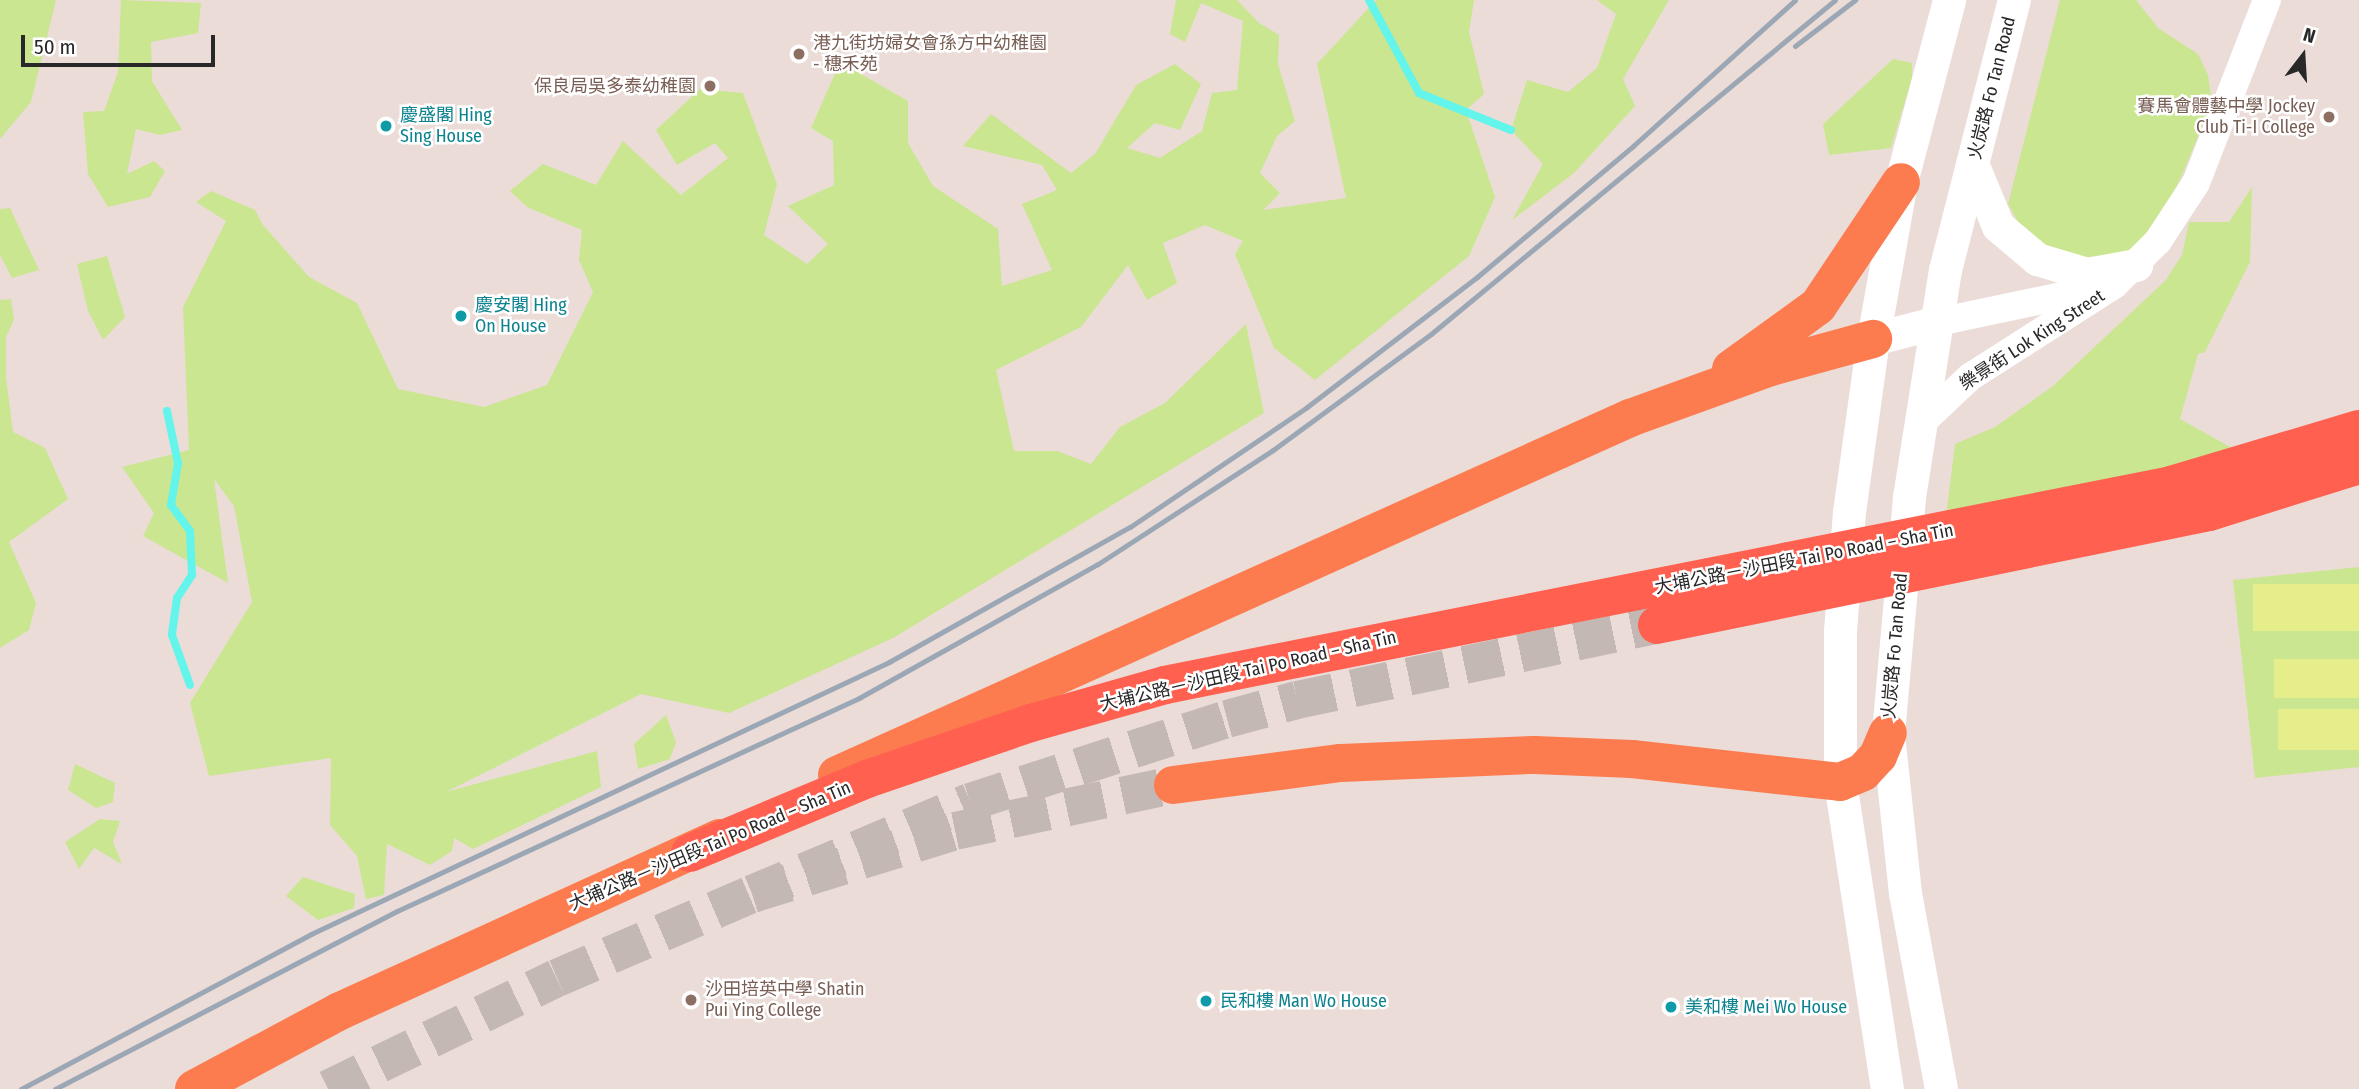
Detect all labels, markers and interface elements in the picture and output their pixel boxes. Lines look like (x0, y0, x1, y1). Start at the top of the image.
street label: 火炭路 Fo Tan Road (1964, 14, 2020, 162)
scale bar (24, 21, 219, 65)
north arrow (2268, 21, 2338, 91)
text: N (2300, 23, 2318, 48)
place label: 港九街坊婦女會孫方中幼稚園 - 穗禾苑 (813, 33, 1047, 76)
text: 50 m (34, 34, 76, 60)
marker: 港九街坊婦女會孫方中幼稚園 - 穗禾苑 (791, 46, 807, 62)
place label: 保良局吳多泰幼稚園 (534, 75, 696, 97)
marker: 保良局吳多泰幼稚園 (702, 78, 718, 94)
place label: 賽馬會體藝中學 Jockey Club Ti-I College (2138, 96, 2315, 138)
place label: 慶盛閣 Hing Sing House (400, 105, 492, 148)
marker: 賽馬會體藝中學 Jockey Club Ti-I College (2321, 109, 2337, 125)
marker: 慶盛閣 Hing Sing House (378, 118, 394, 134)
street label: 樂景街 Lok King Street (1956, 285, 2108, 395)
place label: 慶安閣 Hing On House (475, 295, 567, 338)
marker: 慶安閣 Hing On House (453, 308, 469, 324)
street label: 大埔公路－沙田段 Tai Po Road – Sha Tin (1653, 519, 1955, 599)
street label: 火炭路 Fo Tan Road (1878, 572, 1912, 720)
street label: 大埔公路－沙田段 Tai Po Road – Sha Tin (1097, 626, 1399, 716)
street label: 大埔公路－沙田段 Tai Po Road – Sha Tin (566, 777, 854, 915)
place label: 沙田培英中學 Shatin Pui Ying College (705, 979, 864, 1021)
place label: 民和樓 Man Wo House (1220, 990, 1387, 1012)
marker: 沙田培英中學 Shatin Pui Ying College (683, 992, 699, 1008)
marker: 民和樓 Man Wo House (1198, 993, 1214, 1009)
place label: 美和樓 Mei Wo House (1685, 996, 1847, 1018)
marker: 美和樓 Mei Wo House (1663, 999, 1679, 1015)

